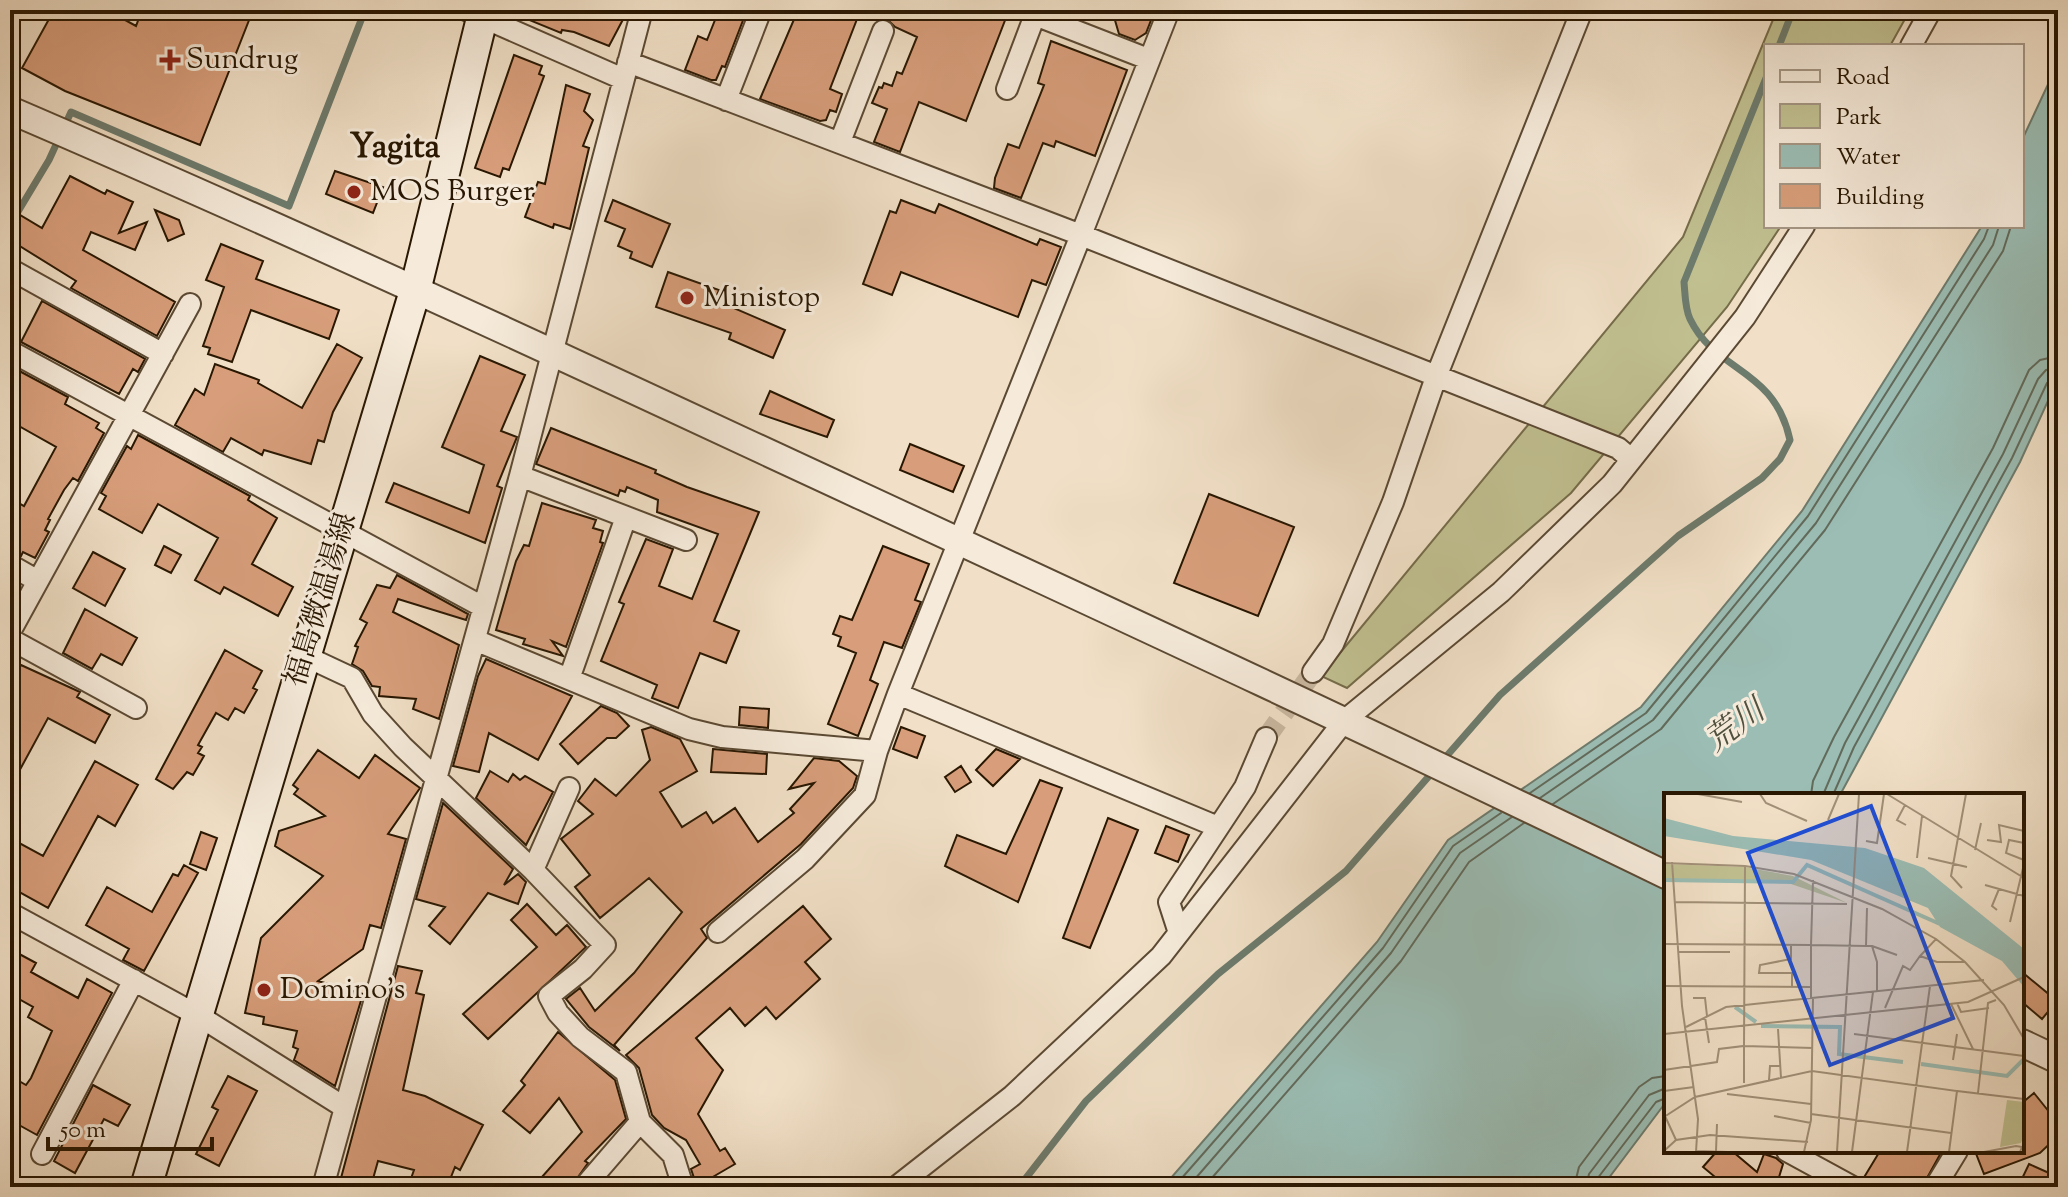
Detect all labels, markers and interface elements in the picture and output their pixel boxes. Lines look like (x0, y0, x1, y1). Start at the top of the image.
place label: Sundrug (186, 39, 298, 82)
legend (1764, 44, 2024, 228)
marker: Sundrug (161, 51, 179, 69)
text: Road (1836, 61, 1890, 95)
text: Park (1836, 101, 1882, 135)
district label: Yagita (350, 124, 441, 173)
text: Water (1836, 141, 1900, 175)
place label: MOS Burger (370, 171, 534, 214)
text: Building (1836, 181, 1925, 215)
marker: MOS Burger (345, 183, 363, 201)
place label: Ministop (703, 277, 820, 320)
marker: Ministop (678, 289, 696, 307)
street label: 福島微温湯線 (275, 508, 369, 692)
water label: 荒川 (1697, 688, 1778, 764)
inset map (1664, 793, 2024, 1153)
place label: Domino's (280, 969, 405, 1012)
marker: Domino's (255, 981, 273, 999)
scale bar (48, 1101, 212, 1151)
text: 50 m (58, 1114, 106, 1148)

